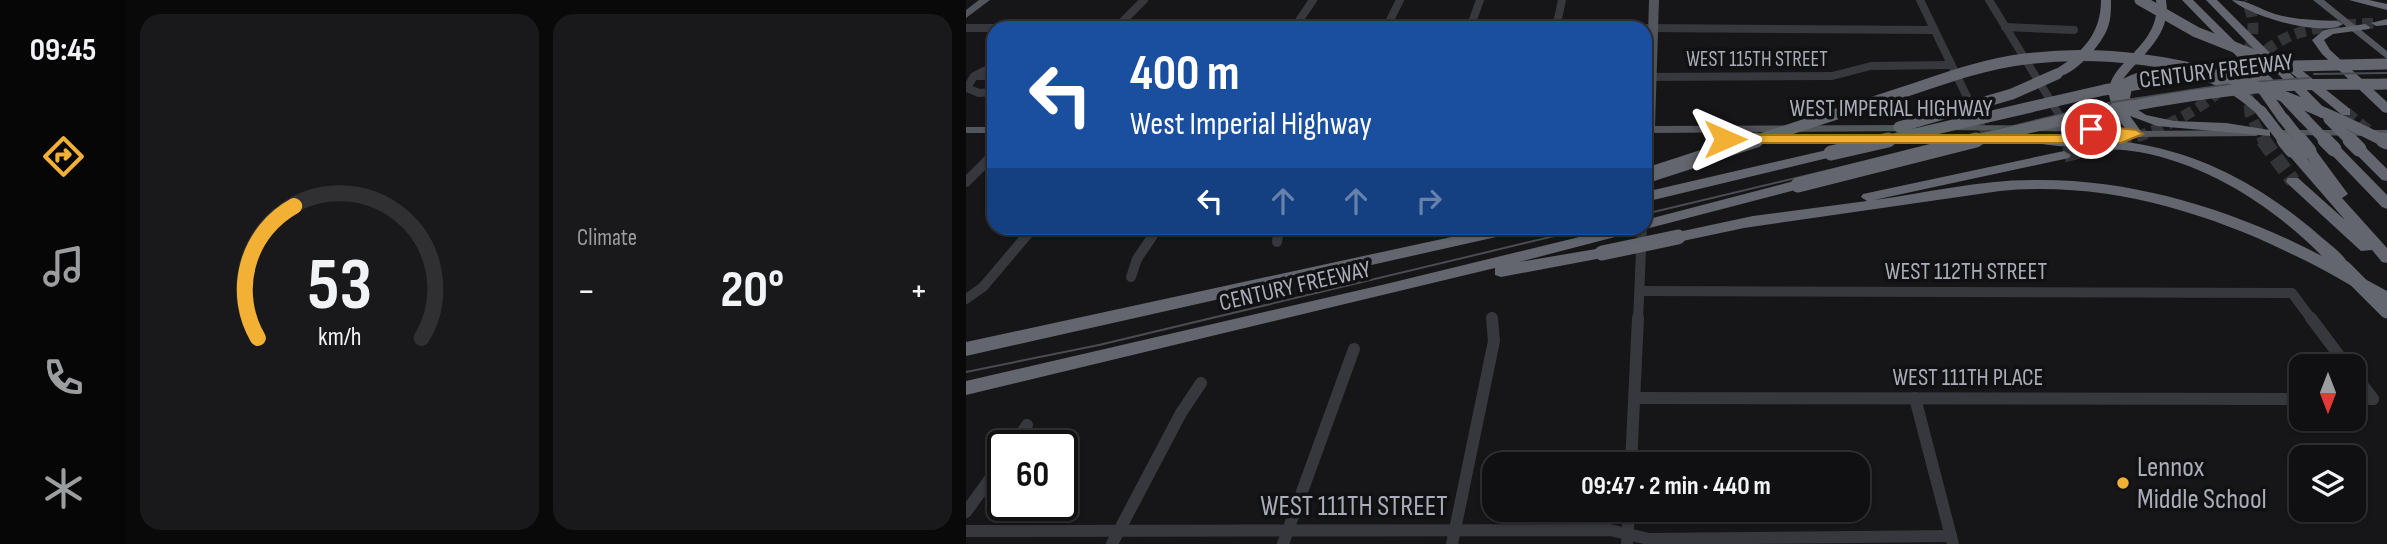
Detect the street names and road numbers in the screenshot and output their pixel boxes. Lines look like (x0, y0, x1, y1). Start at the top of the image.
street label: WEST 115TH STREET (1686, 47, 1828, 72)
street label: CENTURY FREEWAY (2138, 47, 2294, 95)
street label: WEST IMPERIAL HIGHWAY (1790, 94, 1992, 123)
street label: CENTURY FREEWAY (1216, 254, 1374, 318)
street label: WEST 112TH STREET (1885, 257, 2047, 286)
street label: WEST 111TH PLACE (1893, 363, 2043, 392)
street label: WEST 111TH STREET (1260, 490, 1448, 523)

